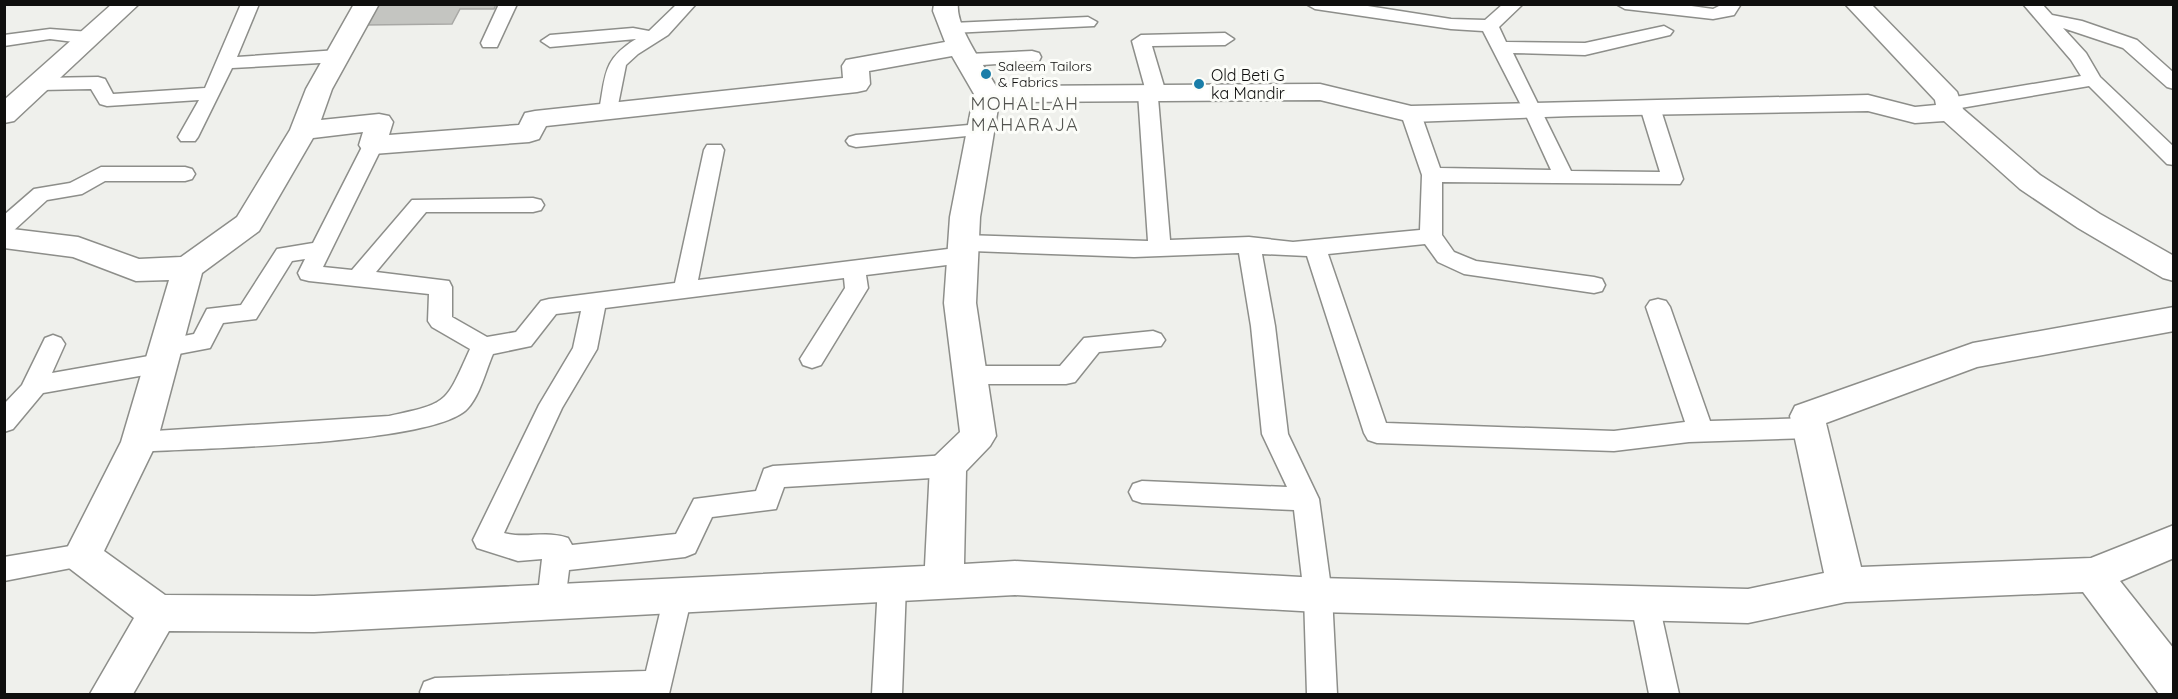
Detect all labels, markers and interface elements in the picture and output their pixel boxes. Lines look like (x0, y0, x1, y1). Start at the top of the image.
place label: Saleem Tailors & Fabrics (998, 57, 1092, 91)
place label: Old Beti G ka Mandir (1211, 65, 1285, 103)
marker: Saleem Tailors & Fabrics (979, 67, 993, 81)
marker: Old Beti G ka Mandir (1192, 77, 1206, 91)
district label: MOHALLAH MAHARAJA (970, 92, 1080, 136)

